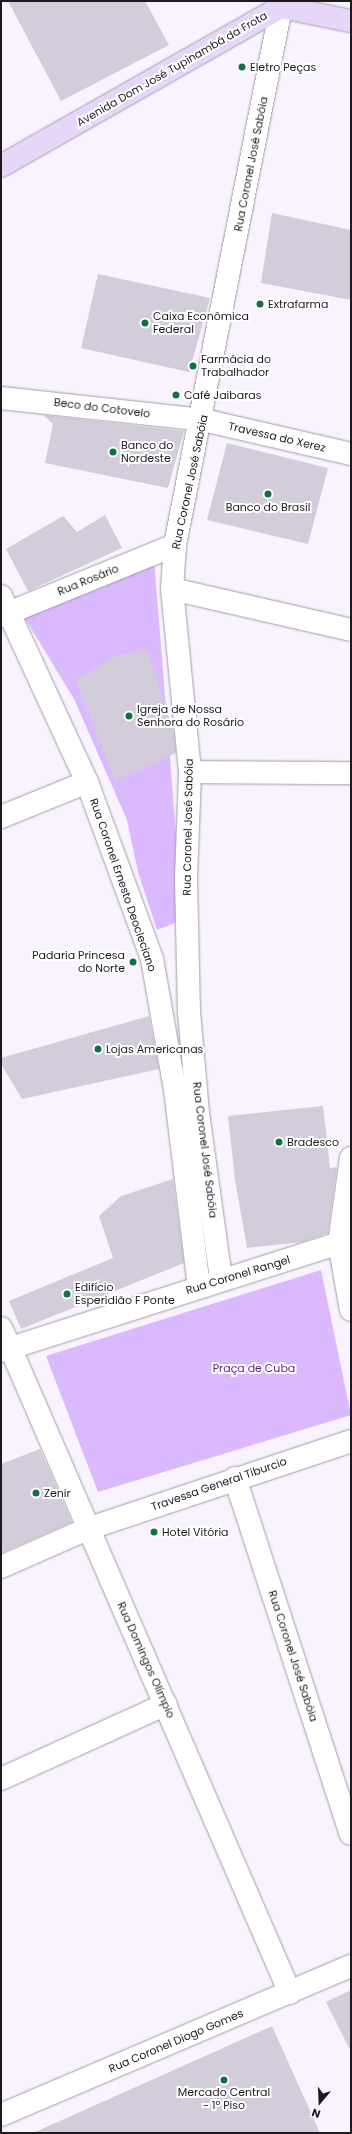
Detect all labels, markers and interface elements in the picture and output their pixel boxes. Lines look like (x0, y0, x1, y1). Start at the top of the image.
street label: Avenida Dom José Tupinambá da Frota (74, 9, 270, 129)
place label: Eletro Peças (250, 60, 316, 74)
marker: Eletro Peças (237, 62, 247, 72)
street label: Rua Coronel José Sabóia (231, 95, 271, 233)
place label: Extrafarma (268, 297, 328, 311)
marker: Extrafarma (255, 299, 265, 309)
place label: Caixa Econômica Federal (153, 310, 249, 336)
marker: Caixa Econômica Federal (140, 318, 150, 328)
place label: Farmácia do Trabalhador (201, 353, 271, 379)
marker: Farmácia do Trabalhador (188, 361, 198, 371)
place label: Café Jaibaras (184, 388, 261, 402)
marker: Café Jaibaras (171, 390, 181, 400)
street label: Beco do Cotovelo (53, 396, 151, 420)
street label: Rua Coronel José Sabóia (169, 414, 211, 550)
street label: Travessa do Xerez (227, 419, 327, 455)
place label: Banco do Nordeste (121, 439, 173, 465)
marker: Banco do Nordeste (108, 447, 118, 457)
marker: Banco do Brasil (263, 489, 273, 499)
place label: Banco do Brasil (226, 500, 310, 514)
street label: Rua Rosário (55, 562, 121, 598)
place label: Igreja de Nossa Senhora do Rosário (137, 703, 244, 729)
marker: Igreja de Nossa Senhora do Rosário (124, 711, 134, 721)
street label: Rua Coronel José Sabóia (180, 758, 196, 896)
street label: Rua Coronel Ernesto Deocleciano (87, 797, 159, 973)
place label: Padaria Princesa do Norte (32, 949, 125, 975)
marker: Padaria Princesa do Norte (128, 957, 138, 967)
place label: Lojas Americanas (106, 1042, 203, 1056)
marker: Lojas Americanas (93, 1044, 103, 1054)
street label: Rua Coronel José Sabóia (190, 1081, 220, 1219)
place label: Bradesco (287, 1135, 339, 1149)
marker: Bradesco (274, 1137, 284, 1147)
street label: Rua Coronel Rangel (184, 1253, 292, 1297)
place label: Edifício Esperidião F Ponte (75, 1281, 175, 1307)
marker: Edifício Esperidião F Ponte (62, 1289, 72, 1299)
park label: Praça de Cuba (213, 1361, 295, 1375)
street label: Travessa General Tiburcio (150, 1455, 288, 1513)
place label: Zenir (44, 1486, 71, 1500)
marker: Zenir (31, 1488, 41, 1498)
place label: Hotel Vitória (162, 1525, 229, 1539)
marker: Hotel Vitória (149, 1527, 159, 1537)
street label: Rua Coronel José Sabóia (266, 1589, 320, 1723)
street label: Rua Domingos Olímpio (114, 1600, 178, 1720)
street label: Rua Coronel Diogo Gomes (107, 2007, 245, 2075)
marker: Mercado Central - 1º Piso (219, 2075, 229, 2085)
north arrow (300, 2082, 340, 2122)
place label: Mercado Central - 1º Piso (178, 2086, 270, 2112)
text: N (310, 2104, 323, 2122)

